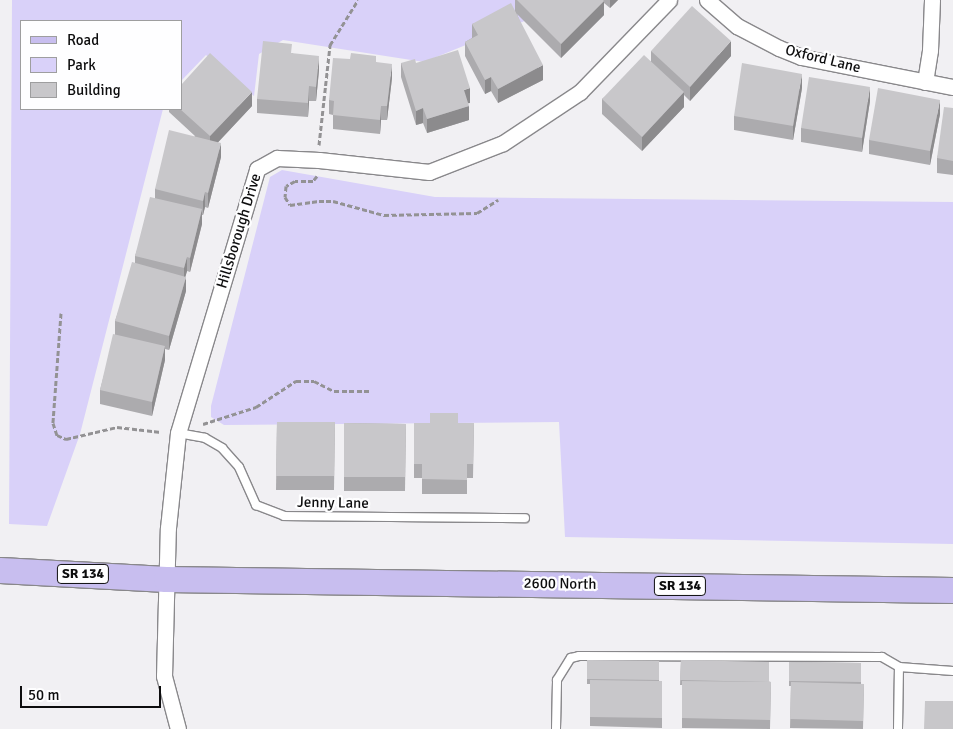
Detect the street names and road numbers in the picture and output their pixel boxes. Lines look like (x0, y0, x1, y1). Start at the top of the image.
street label: Oxford Lane (783, 41, 863, 77)
street label: Hillsborough Drive (213, 171, 265, 291)
street label: Jenny Lane (297, 493, 369, 513)
road number: SR 134 (57, 562, 109, 586)
street label: 2600 North (523, 574, 597, 594)
road number: SR 134 (654, 574, 706, 598)

